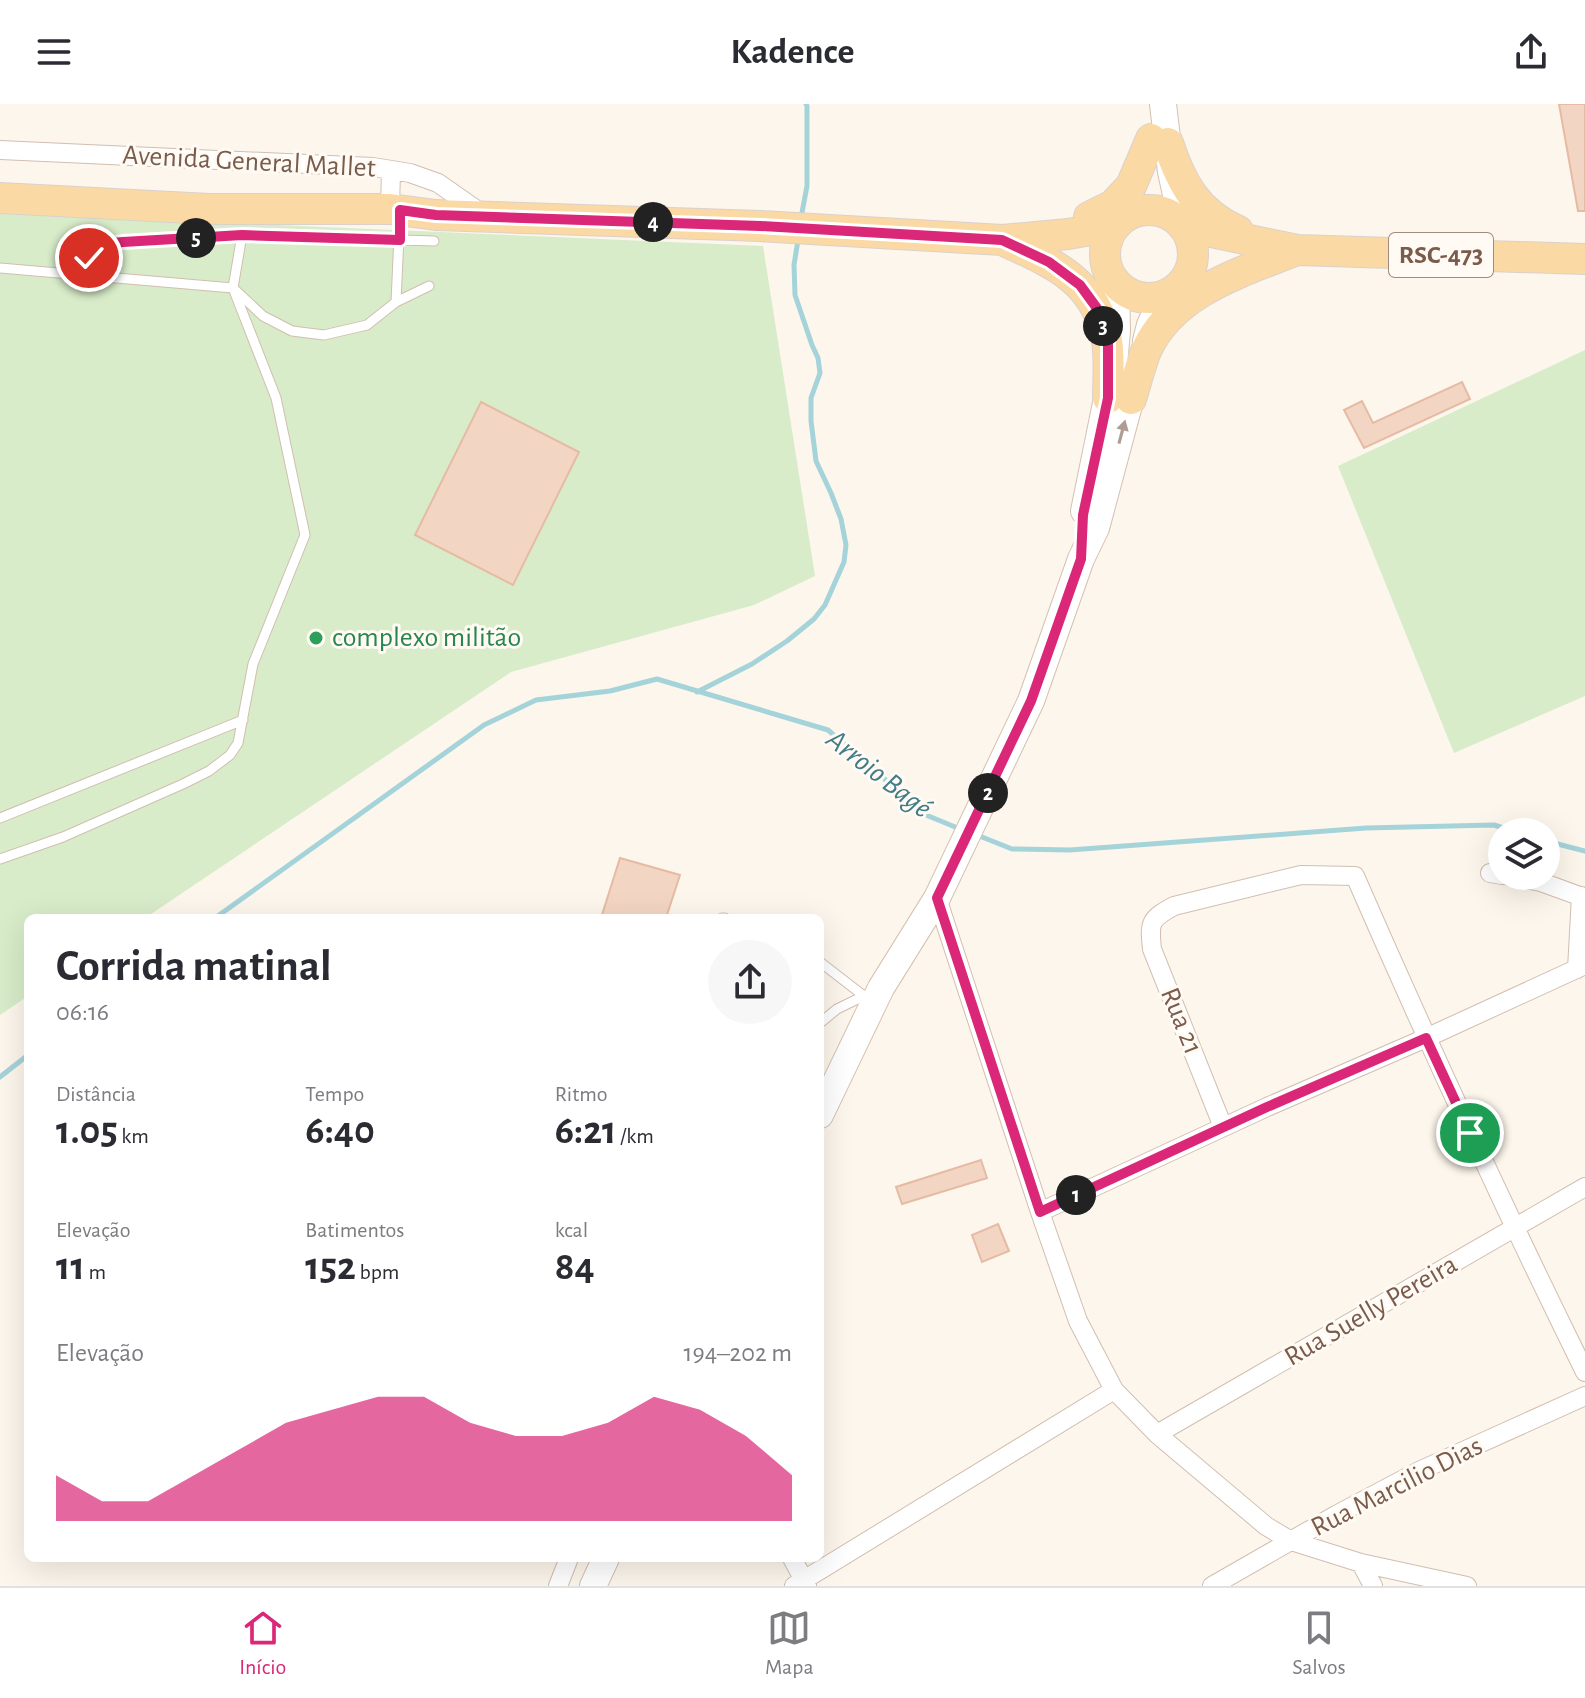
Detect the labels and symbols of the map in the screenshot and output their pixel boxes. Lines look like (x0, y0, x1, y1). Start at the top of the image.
street label: Avenida General Mallet (122, 141, 376, 183)
pin: 4 (633, 202, 673, 242)
pin: 5 (176, 218, 216, 258)
pin (55, 224, 123, 292)
road number: RSC-473 (1389, 233, 1493, 277)
pin: 3 (1083, 306, 1123, 346)
one-way arrow (1116, 419, 1129, 443)
place label: complexo militão (332, 624, 521, 652)
marker: complexo militão (307, 629, 325, 647)
water label: Arroio Bagé (820, 723, 937, 824)
pin: 2 (968, 773, 1008, 813)
street label: Rua 21 (1155, 984, 1207, 1058)
pin (1436, 1099, 1504, 1167)
pin: 1 (1056, 1175, 1096, 1215)
street label: Rua Suelly Pereira (1280, 1250, 1462, 1372)
street label: Rua Marcilio Dias (1307, 1432, 1487, 1542)

